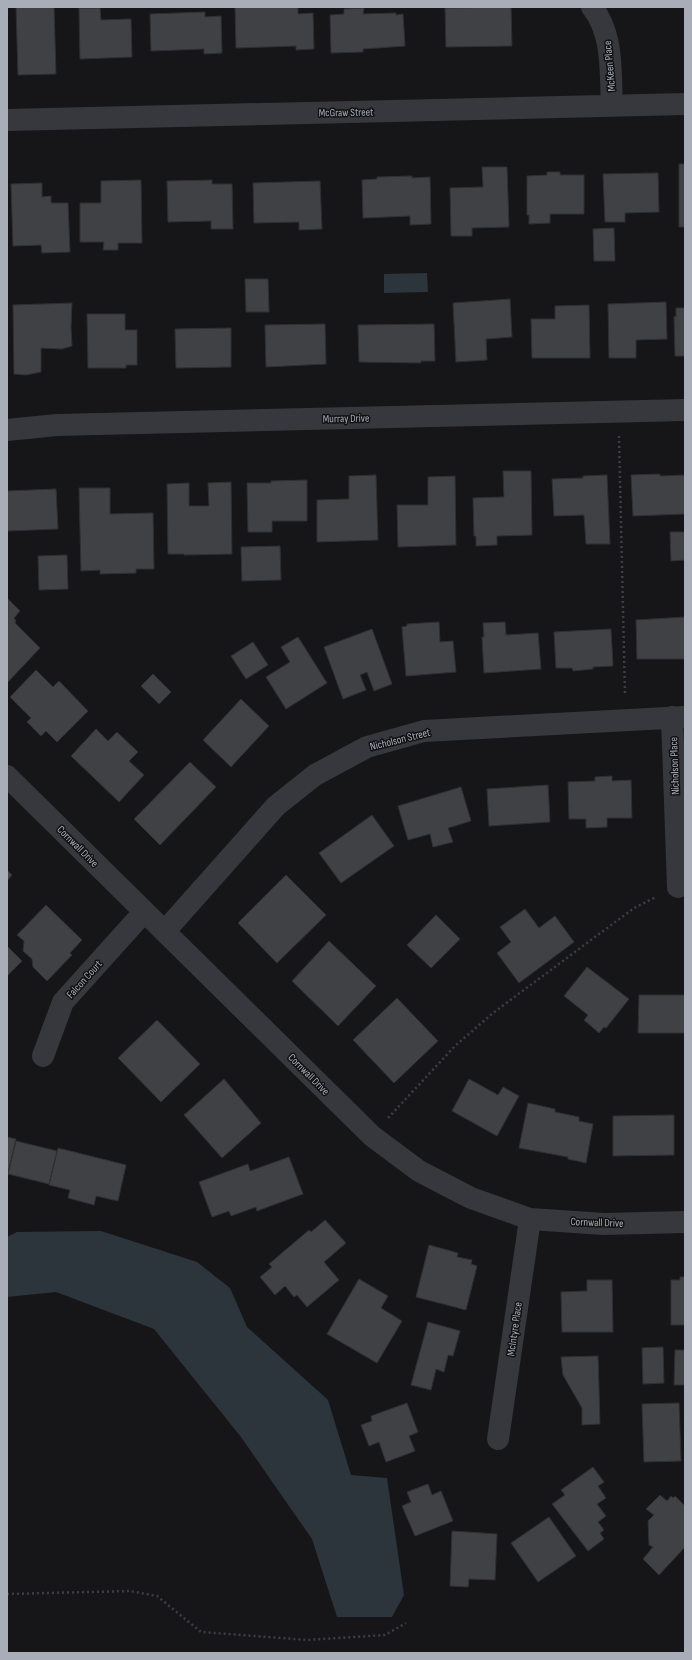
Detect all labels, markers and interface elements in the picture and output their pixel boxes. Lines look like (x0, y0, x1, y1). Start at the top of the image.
street label: McKeen Place (601, 40, 618, 92)
street label: McGraw Street (319, 106, 374, 119)
street label: Murray Drive (323, 412, 369, 425)
street label: Nicholson Street (369, 726, 432, 753)
street label: Nicholson Place (667, 737, 682, 795)
street label: Cornwall Drive (54, 823, 101, 870)
street label: Falcon Court (64, 957, 105, 1001)
street label: Cornwall Drive (285, 1051, 332, 1098)
street label: Cornwall Drive (570, 1215, 624, 1230)
street label: McIntyre Place (504, 1301, 525, 1357)

